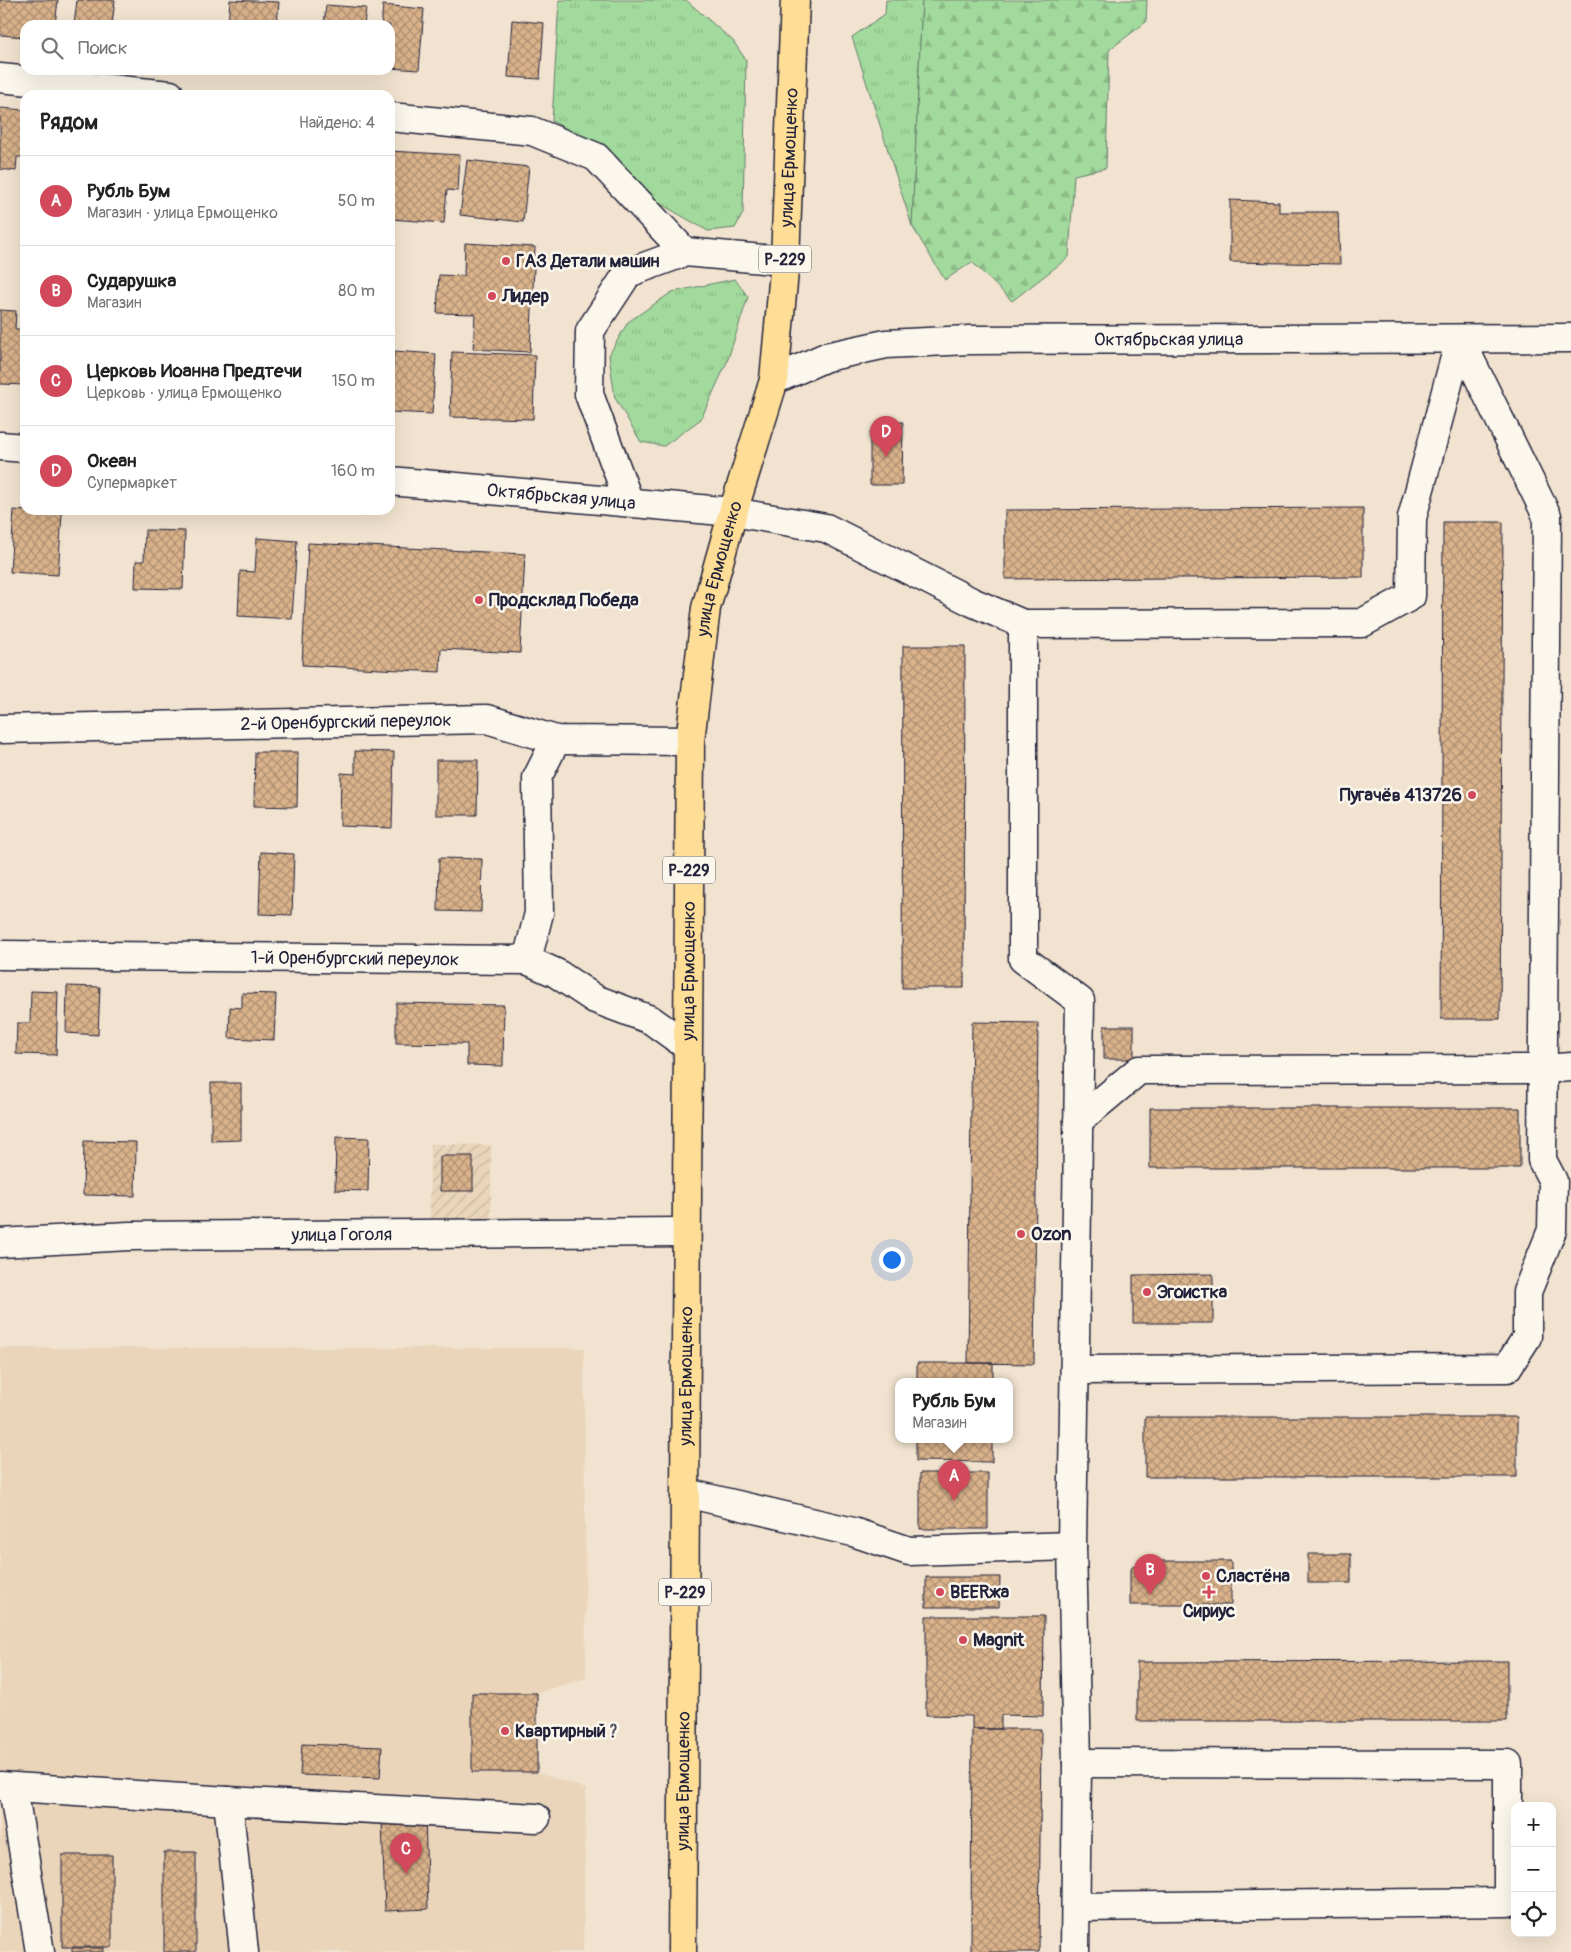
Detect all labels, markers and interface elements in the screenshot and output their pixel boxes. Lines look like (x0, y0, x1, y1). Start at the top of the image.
search box (20, 20, 395, 75)
icon: search (38, 34, 66, 62)
text: Поиск (78, 36, 128, 60)
street label: улица Ермощенко (775, 87, 804, 229)
text: Рядом (40, 109, 98, 136)
text: Найдено: 4 (299, 113, 375, 133)
text: Рубль Бум (87, 179, 170, 203)
text: A (51, 191, 61, 211)
text: 50 m (338, 191, 375, 211)
text: Магазин · улица Ермощенко (87, 203, 278, 223)
road number: Р-229 (759, 245, 811, 272)
place label: ГАЗ Детали машин (516, 250, 659, 273)
marker: ГАЗ Детали машин (500, 255, 512, 267)
text: Сударушка (87, 269, 176, 293)
text: B (51, 281, 61, 301)
text: 80 m (338, 281, 375, 301)
place label: Лидер (501, 285, 549, 308)
marker: Лидер (486, 290, 498, 302)
text: Магазин (87, 293, 142, 313)
street label: Октябрьская улица (1094, 328, 1243, 352)
text: Церковь Иоанна Предтечи (87, 359, 301, 383)
text: C (51, 371, 61, 391)
text: 150 m (331, 371, 375, 391)
text: Церковь · улица Ермощенко (87, 383, 282, 403)
pin: D (870, 416, 902, 457)
text: Океан (87, 449, 137, 473)
text: D (51, 461, 61, 481)
text: 160 m (331, 461, 375, 481)
text: Супермаркет (87, 473, 177, 493)
street label: Октябрьская улица (486, 479, 637, 515)
street label: улица Ермощенко (692, 498, 748, 639)
place label: Продсклад Победа (489, 589, 639, 612)
marker: Продсклад Победа (473, 594, 485, 606)
street label: 2-й Оренбургский переулок (240, 709, 452, 736)
place label: Пугачёв 413726 (1340, 784, 1462, 807)
marker: Пугачёв 413726 (1466, 789, 1478, 801)
road number: Р-229 (663, 856, 715, 884)
street label: улица Ермощенко (677, 901, 701, 1042)
street label: 1-й Оренбургский переулок (251, 946, 459, 971)
street label: улица Гоголя (290, 1223, 392, 1247)
place label: Ozon (1031, 1223, 1071, 1246)
marker: Ozon (1015, 1228, 1027, 1240)
your location (879, 1247, 905, 1273)
place label: Эгоистка (1157, 1281, 1228, 1304)
marker: Эгоистка (1141, 1286, 1153, 1298)
street label: улица Ермощенко (674, 1306, 698, 1447)
popup (895, 1378, 1013, 1443)
text: Рубль Бум (912, 1389, 996, 1413)
text: Магазин (912, 1413, 967, 1433)
pin: A (938, 1460, 970, 1501)
pin: B (1134, 1554, 1166, 1595)
place label: Сластёна (1216, 1565, 1290, 1588)
marker: Сластёна (1200, 1570, 1212, 1582)
road number: Р-229 (659, 1578, 711, 1605)
place label: BEERжа (950, 1581, 1010, 1604)
marker: BEERжа (934, 1586, 946, 1598)
marker: Сириус (1203, 1586, 1215, 1598)
place label: Сириус (1183, 1600, 1235, 1623)
place label: Magnit (973, 1629, 1025, 1652)
marker: Magnit (957, 1634, 969, 1646)
street label: улица Ермощенко (672, 1711, 696, 1852)
place label: Квартирный ? (515, 1720, 618, 1743)
marker: Квартирный ? (499, 1725, 511, 1737)
map controls (1511, 1802, 1556, 1937)
button: + (1511, 1802, 1556, 1847)
pin: C (390, 1833, 422, 1874)
button: − (1511, 1847, 1556, 1892)
button: locate (1511, 1892, 1556, 1937)

